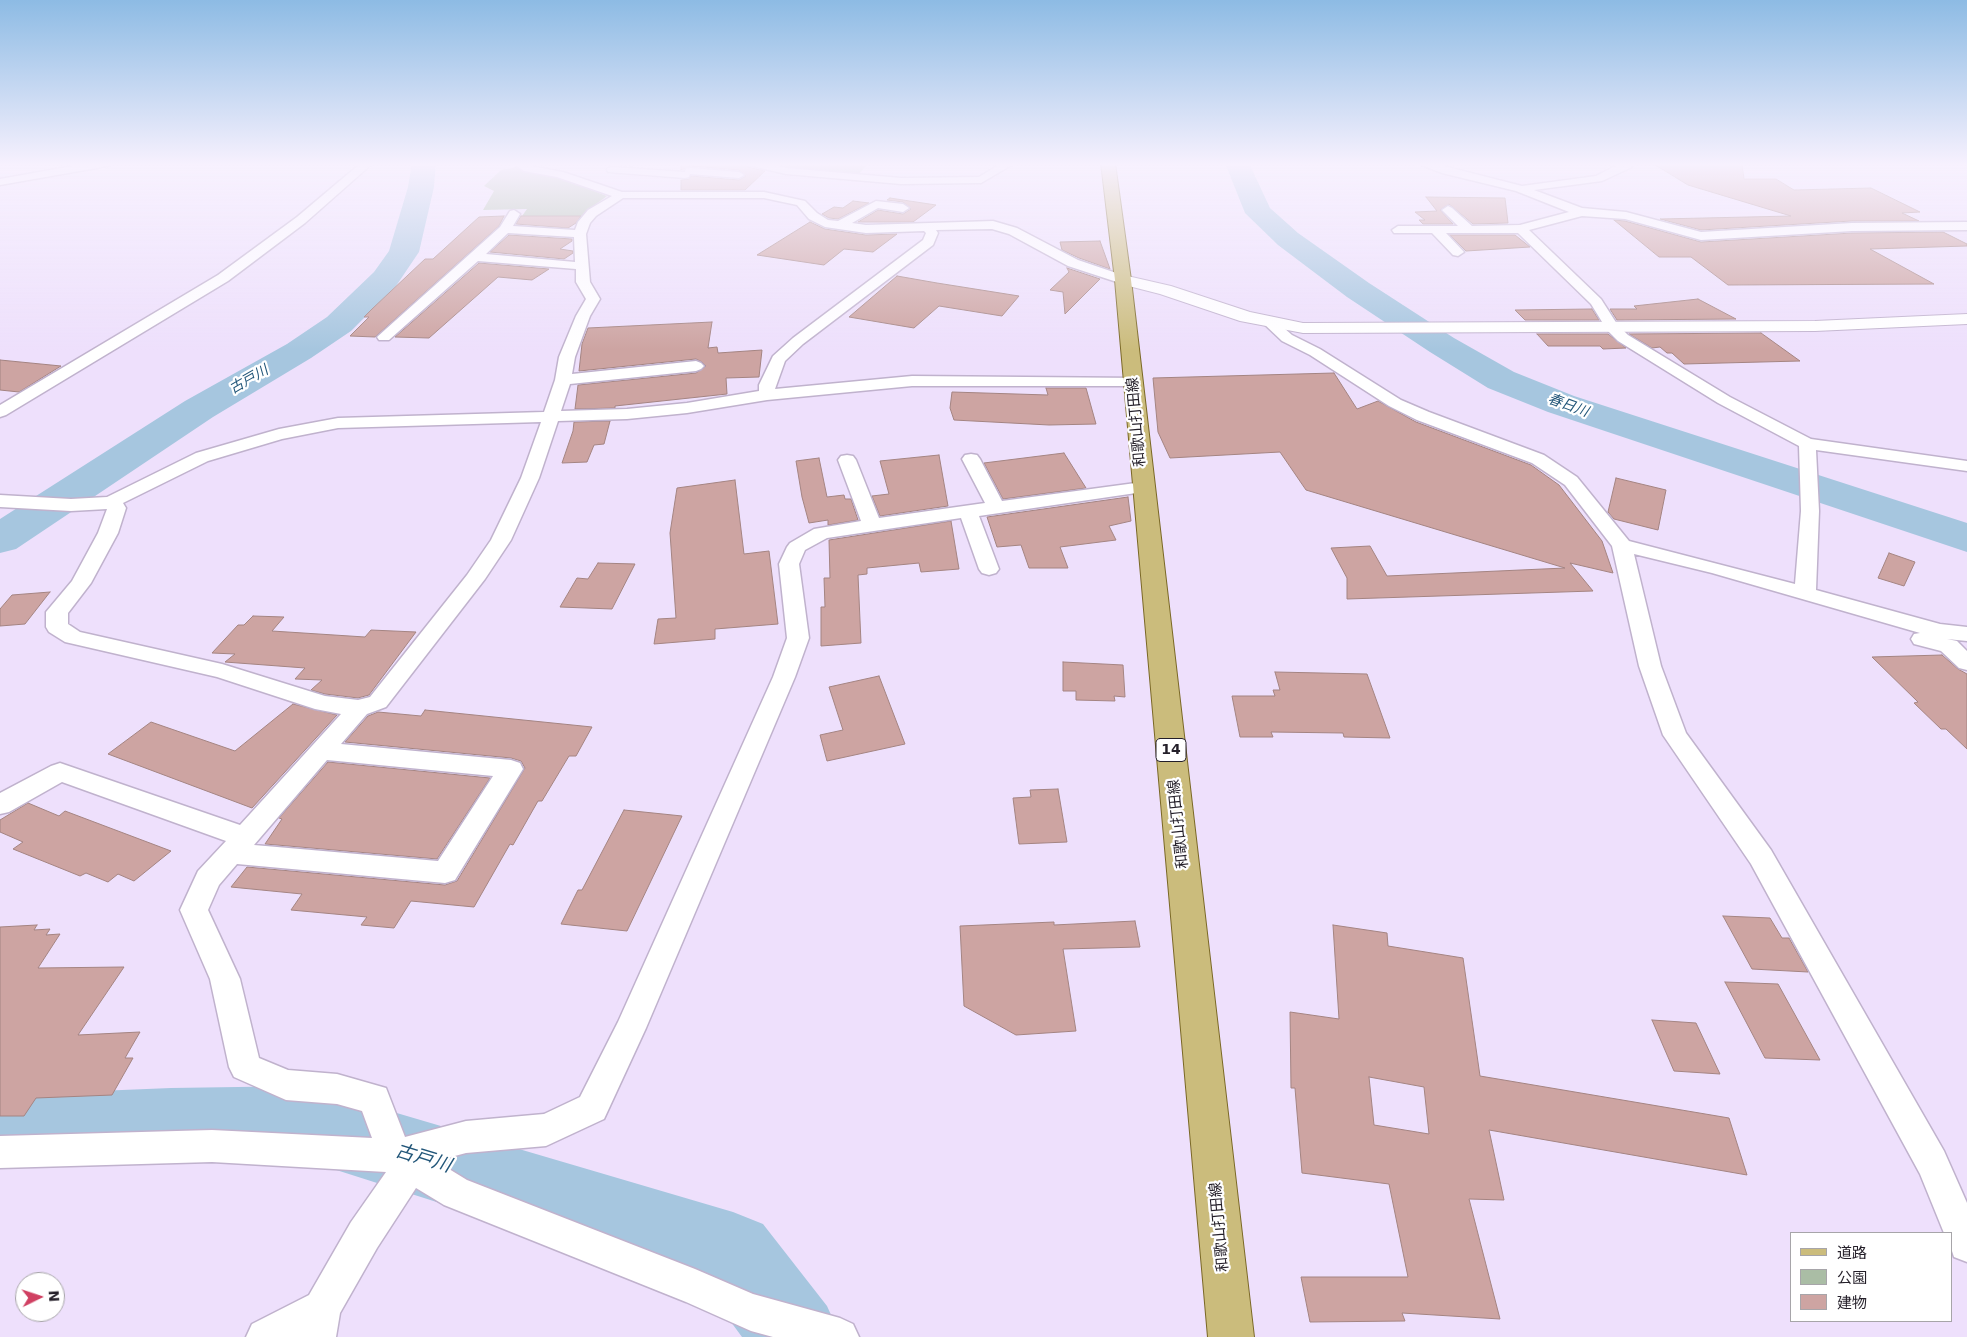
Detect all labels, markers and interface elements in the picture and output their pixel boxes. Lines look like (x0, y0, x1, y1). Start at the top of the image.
water label: 古戸川 (227, 362, 271, 398)
street label: 和歌山打田線 (1124, 376, 1150, 468)
water label: 春日川 (1545, 391, 1591, 421)
road number: 14 (1156, 738, 1186, 762)
street label: 和歌山打田線 (1165, 778, 1193, 870)
water label: 古戸川 (392, 1140, 454, 1178)
street label: 和歌山打田線 (1207, 1181, 1233, 1273)
legend (1790, 1232, 1952, 1322)
text: 道路 (1837, 1244, 1867, 1262)
text: 公園 (1837, 1269, 1867, 1287)
north arrow (15, 1272, 65, 1322)
text: N (46, 1290, 62, 1302)
text: 建物 (1837, 1294, 1867, 1312)

